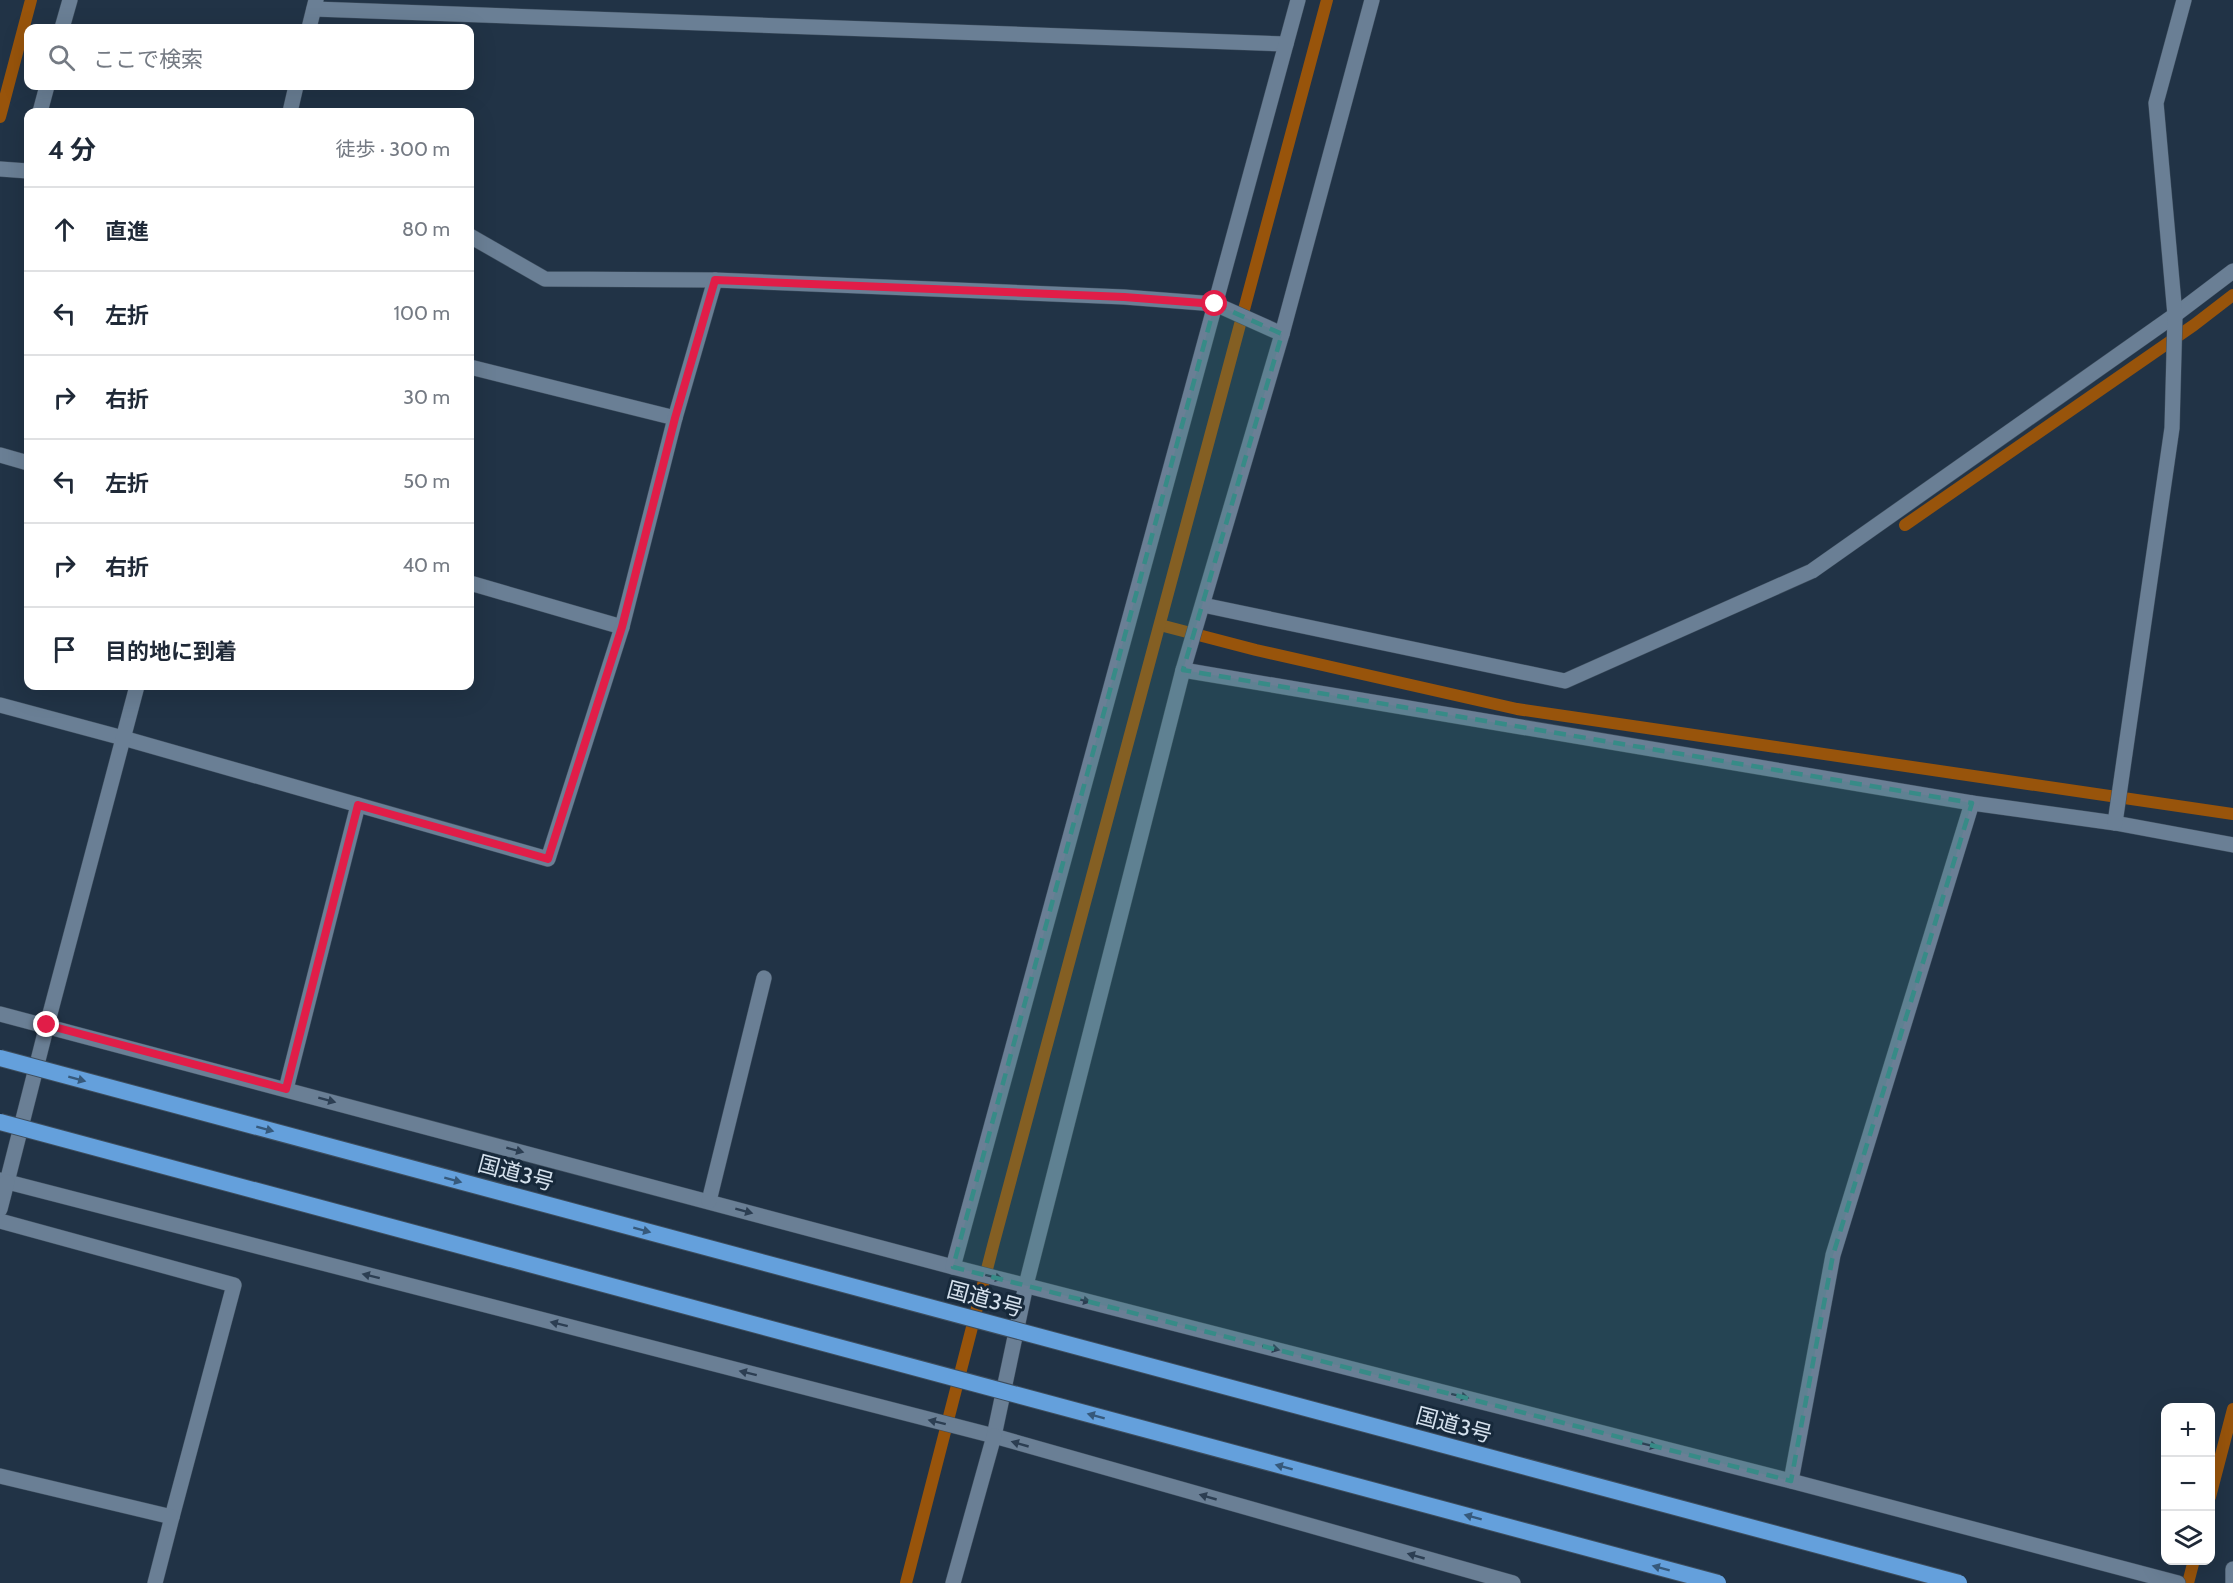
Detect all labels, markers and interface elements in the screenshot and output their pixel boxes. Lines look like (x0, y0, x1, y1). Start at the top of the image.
search box (24, 24, 474, 90)
icon: search (45, 41, 78, 74)
text: ここで検索 (93, 46, 203, 73)
text: 4 分 (48, 134, 96, 166)
text: 徒歩 · 300 m (335, 137, 450, 161)
icon: ahead (48, 213, 81, 246)
text: 80 m (402, 217, 450, 241)
text: 直進 (105, 218, 149, 245)
route start (1201, 290, 1227, 316)
icon: left (48, 297, 81, 330)
text: 100 m (394, 301, 450, 325)
text: 左折 (105, 302, 149, 329)
icon: right (48, 381, 81, 414)
text: 30 m (403, 385, 450, 409)
text: 右折 (105, 386, 149, 413)
icon: left (48, 465, 81, 498)
text: 50 m (403, 469, 450, 493)
text: 左折 (105, 470, 149, 497)
icon: right (48, 549, 81, 582)
text: 40 m (402, 553, 450, 577)
text: 右折 (105, 554, 149, 581)
icon: arrive (48, 633, 81, 666)
text: 目的地に到着 (105, 638, 237, 665)
route end (33, 1011, 59, 1037)
one-way arrow (68, 1074, 86, 1084)
one-way arrow (318, 1096, 336, 1105)
one-way arrow (256, 1125, 274, 1134)
one-way arrow (506, 1146, 524, 1155)
street label: 国道3号 (475, 1150, 557, 1196)
one-way arrow (444, 1175, 463, 1185)
one-way arrow (736, 1207, 754, 1216)
one-way arrow (633, 1226, 651, 1236)
one-way arrow (361, 1270, 380, 1280)
one-way arrow (984, 1273, 1003, 1283)
street label: 国道3号 (944, 1276, 1026, 1322)
one-way arrow (1073, 1295, 1091, 1305)
one-way arrow (550, 1319, 569, 1329)
one-way arrow (1262, 1344, 1280, 1353)
one-way arrow (739, 1368, 757, 1377)
one-way arrow (1451, 1392, 1469, 1402)
street label: 国道3号 (1413, 1402, 1495, 1448)
map controls (2161, 1403, 2215, 1565)
button: + (2161, 1403, 2215, 1457)
one-way arrow (1087, 1411, 1105, 1420)
one-way arrow (928, 1416, 946, 1426)
one-way arrow (1011, 1439, 1029, 1448)
one-way arrow (1640, 1440, 1658, 1450)
button: − (2161, 1457, 2215, 1511)
one-way arrow (1275, 1461, 1294, 1471)
one-way arrow (1199, 1492, 1217, 1501)
button: layers (2161, 1511, 2215, 1565)
one-way arrow (1464, 1512, 1482, 1521)
one-way arrow (1407, 1551, 1425, 1560)
one-way arrow (1652, 1563, 1670, 1572)

